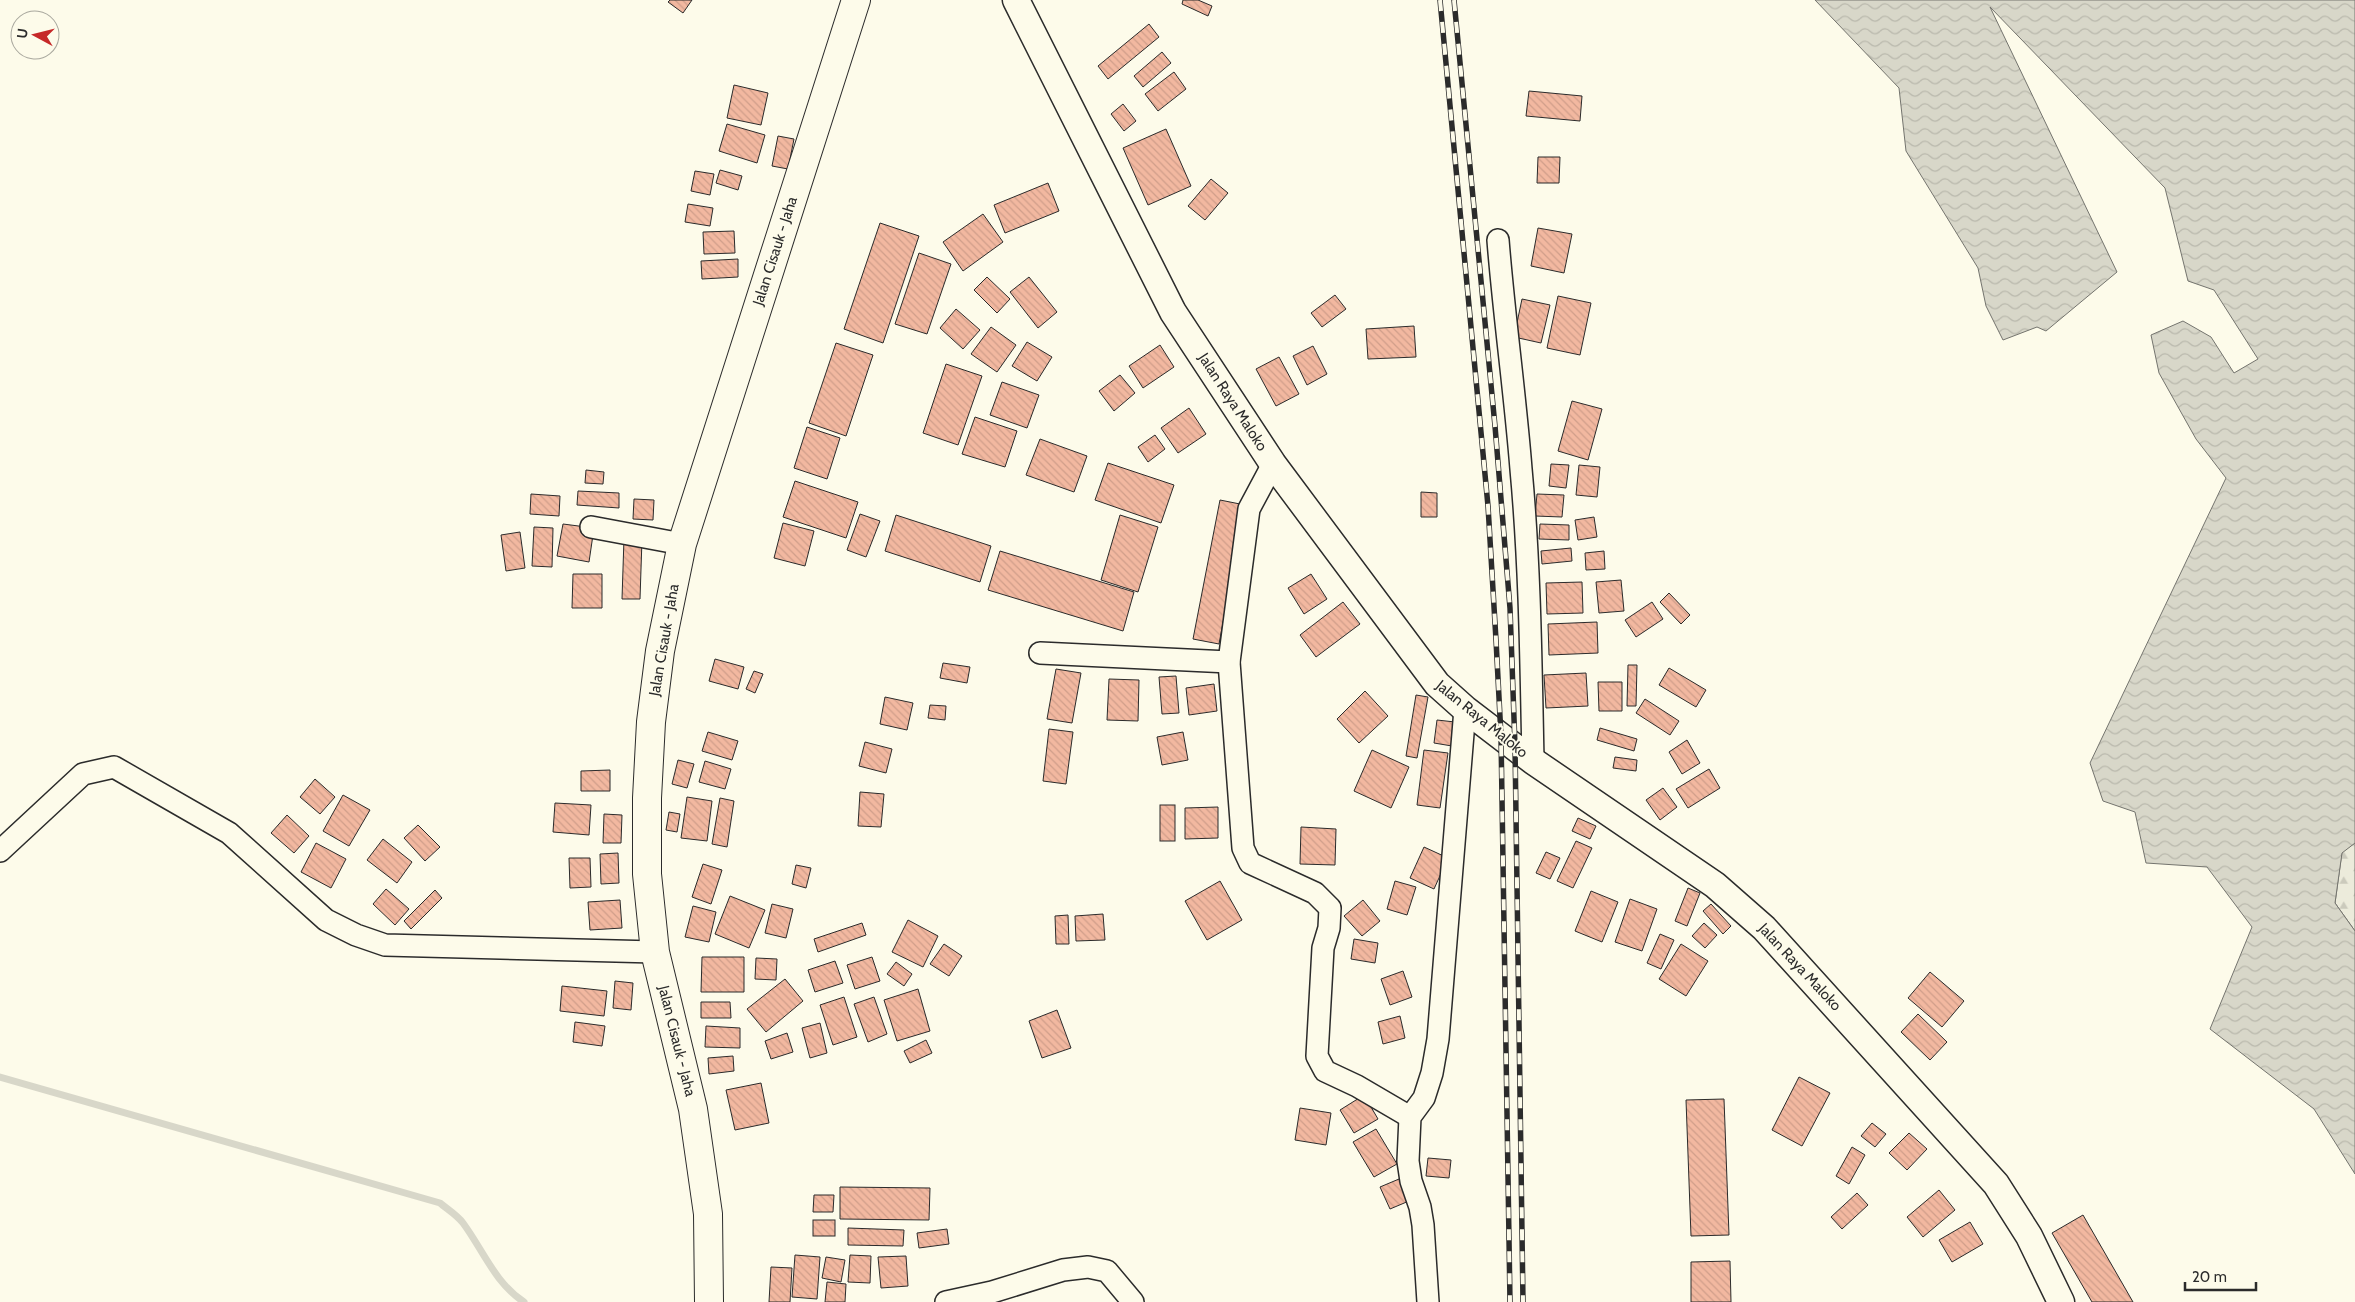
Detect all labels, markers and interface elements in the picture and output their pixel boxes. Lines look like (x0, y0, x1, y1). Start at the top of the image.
north arrow (10, 10, 60, 60)
text: U (13, 27, 32, 40)
street label: Jalan Cisauk - Jaha (749, 193, 801, 309)
street label: Jalan Raya Maloko (1194, 349, 1271, 454)
street label: Jalan Cisauk - Jaha (645, 582, 683, 698)
street label: Jalan Raya Maloko (1432, 676, 1532, 762)
street label: Jalan Raya Maloko (1754, 919, 1845, 1014)
street label: Jalan Cisauk - Jaha (654, 983, 700, 1099)
scale bar (2185, 1260, 2256, 1292)
text: 20 m (2192, 1268, 2227, 1286)

